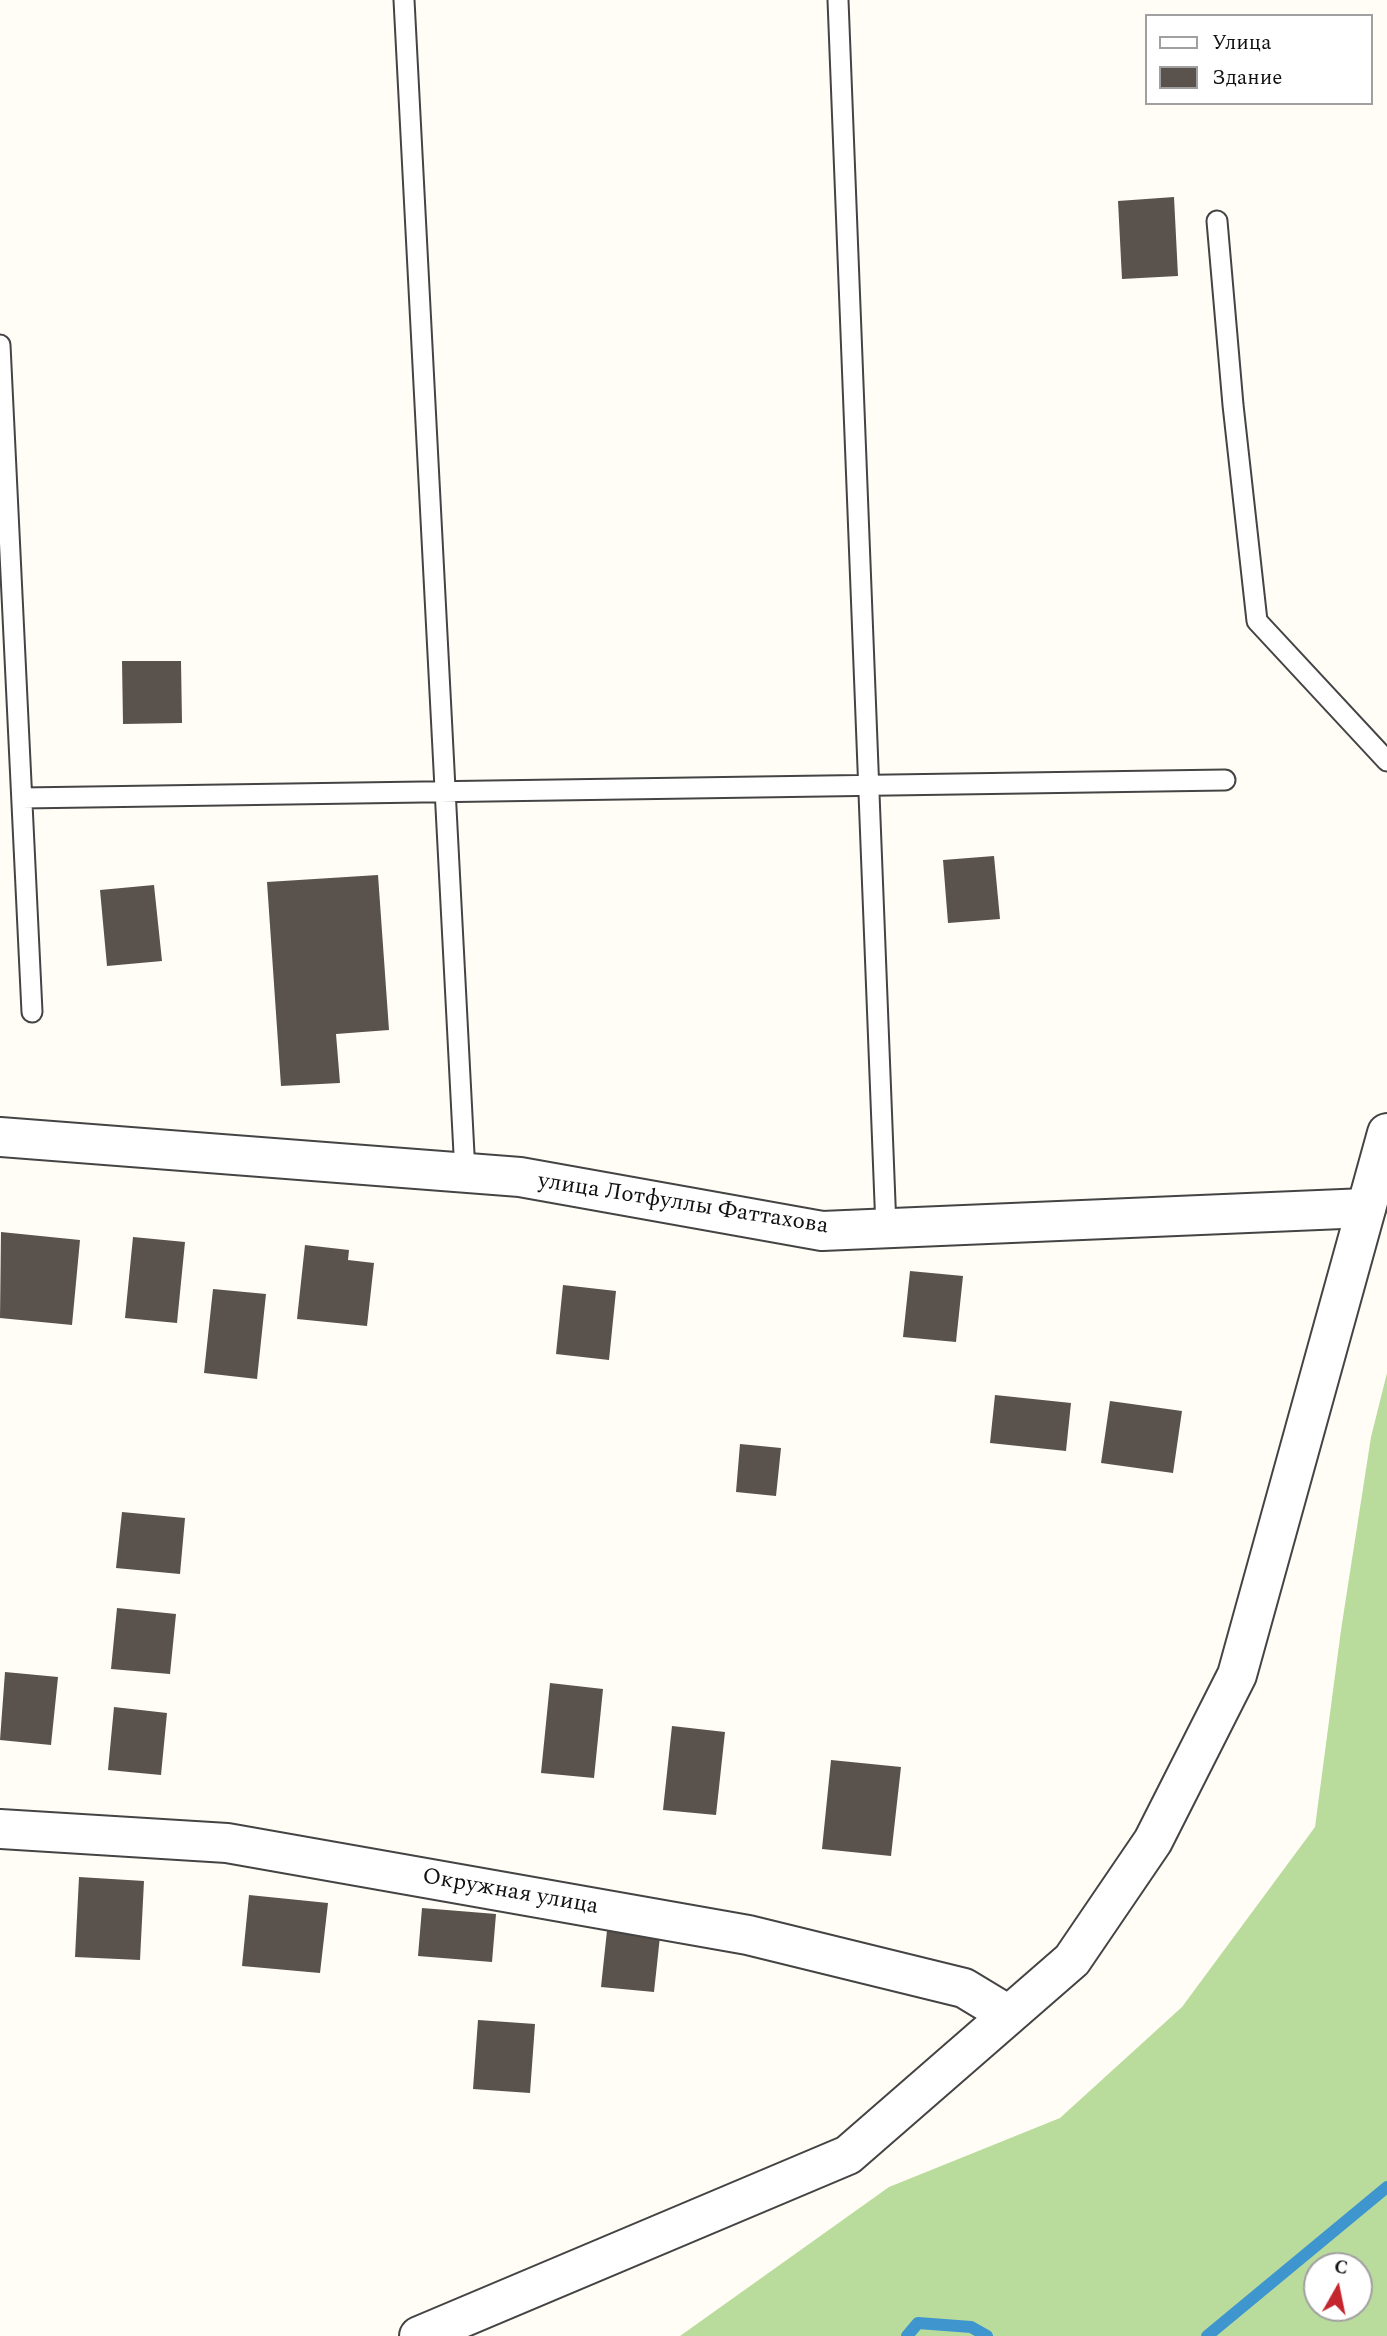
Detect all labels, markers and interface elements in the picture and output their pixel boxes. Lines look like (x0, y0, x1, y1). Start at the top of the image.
legend (1146, 14, 1373, 105)
text: Улица (1212, 27, 1271, 59)
text: Здание (1212, 62, 1282, 94)
street label: улица Лотфуллы Фаттахова (536, 1168, 830, 1242)
street label: Окружная улица (420, 1864, 600, 1922)
north arrow (1303, 2252, 1373, 2322)
text: С (1332, 2252, 1350, 2283)

